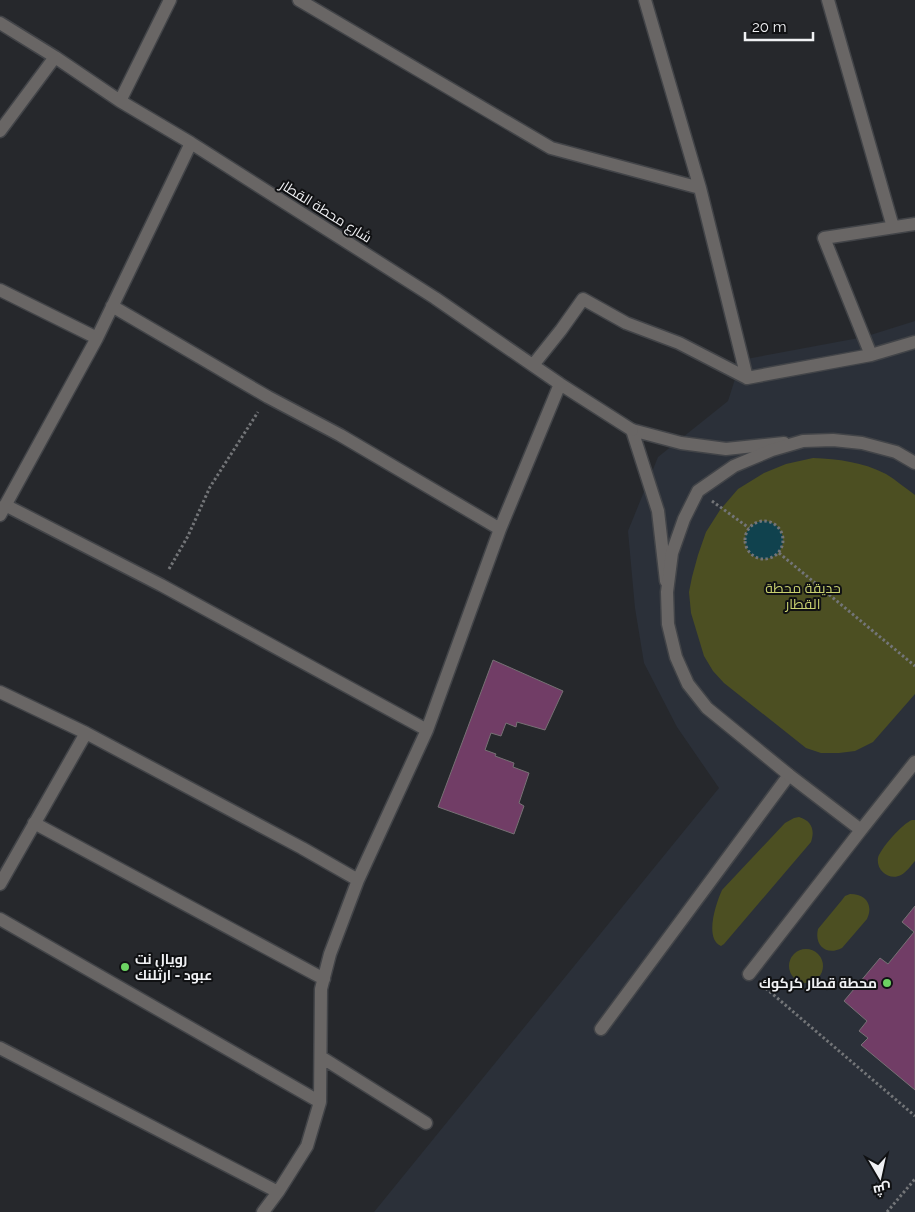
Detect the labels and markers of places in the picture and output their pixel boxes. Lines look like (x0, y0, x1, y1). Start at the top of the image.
place label: رويال نت عبود - ارثلنك (135, 951, 212, 984)
marker: رويال نت عبود - ارثلنك (119, 961, 131, 973)
place label: محطة قطار كركوك (759, 975, 877, 992)
marker: محطة قطار كركوك (881, 977, 893, 989)

